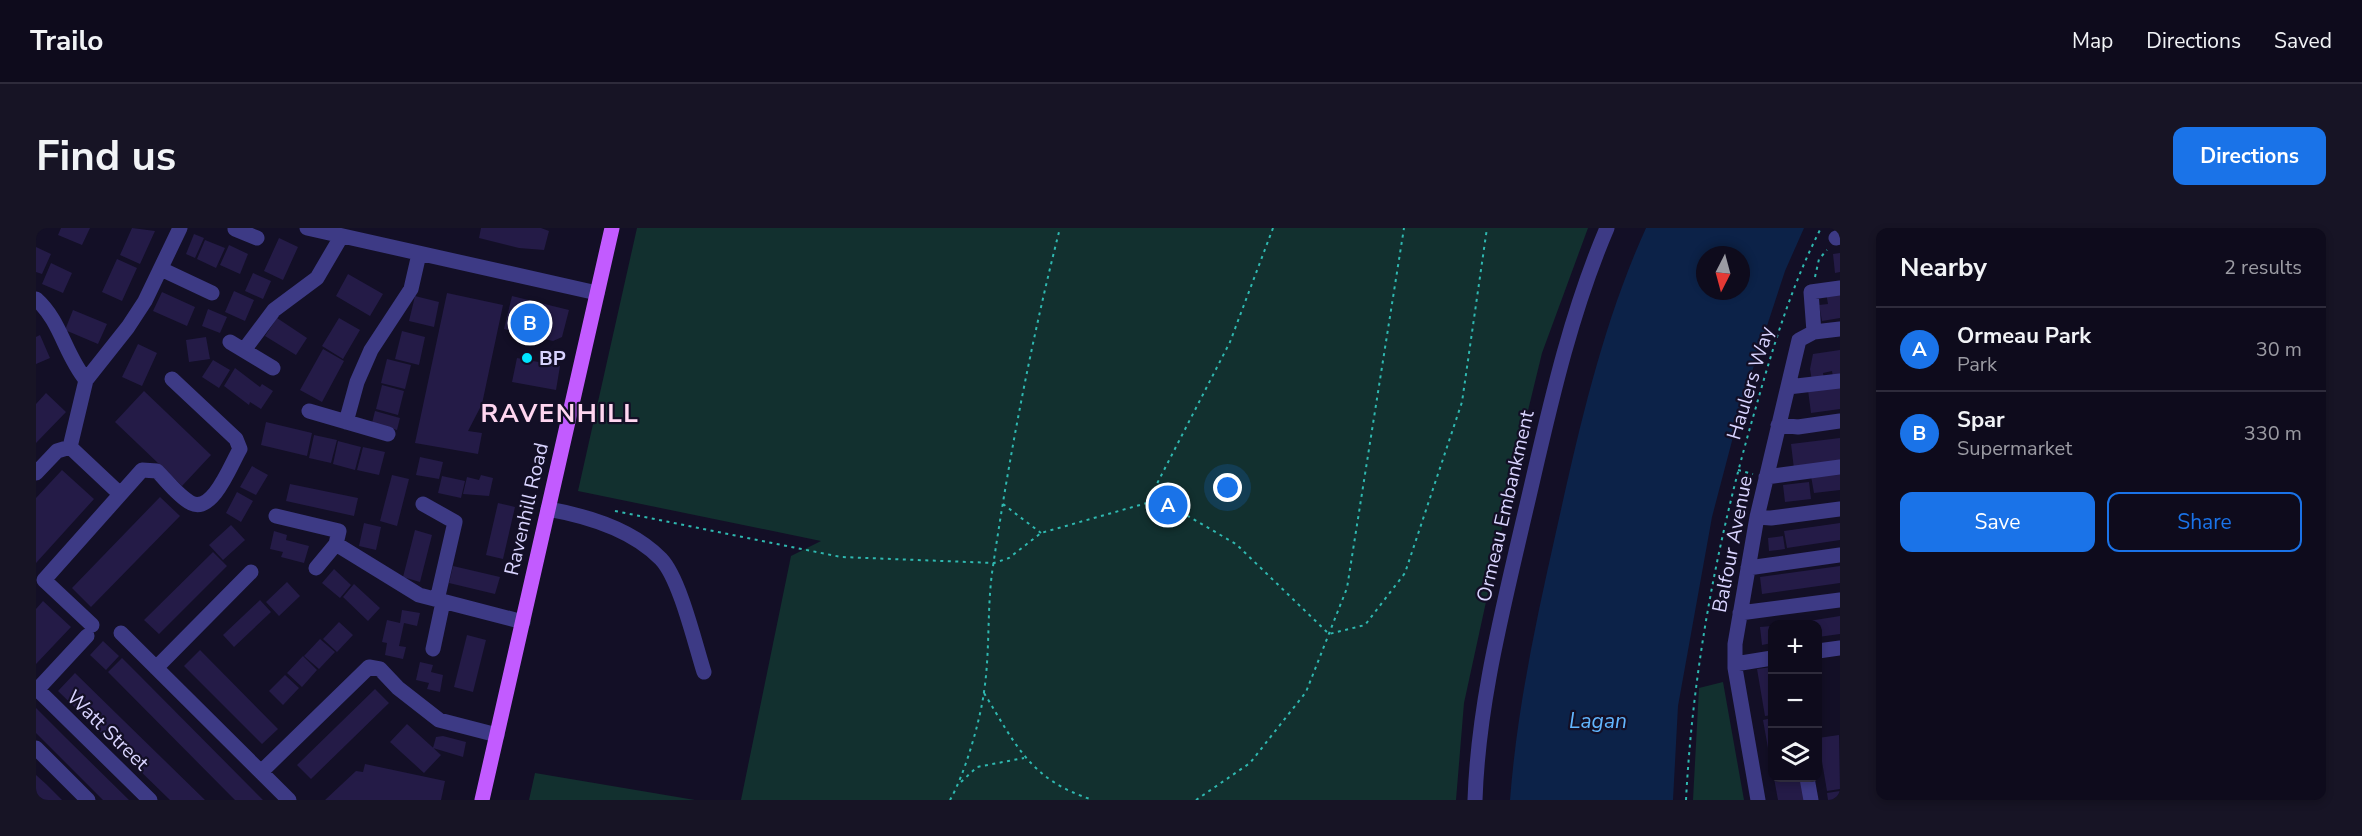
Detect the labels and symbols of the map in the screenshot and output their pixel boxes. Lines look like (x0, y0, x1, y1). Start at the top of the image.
north arrow (1696, 246, 1750, 300)
pin: B (510, 300, 550, 346)
street label: Haulers Way (1720, 323, 1781, 443)
place label: BP (539, 345, 566, 372)
marker: BP (520, 351, 534, 365)
district label: RAVENHILL (481, 396, 639, 431)
street label: Ormeau Embankment (1470, 407, 1541, 605)
street label: Ravenhill Road (498, 440, 555, 578)
your location (1213, 473, 1242, 502)
street label: Balfour Avenue (1706, 473, 1759, 615)
pin: A (1148, 482, 1188, 528)
street label: Watt Street (61, 684, 155, 777)
water label: Lagan (1569, 707, 1627, 735)

